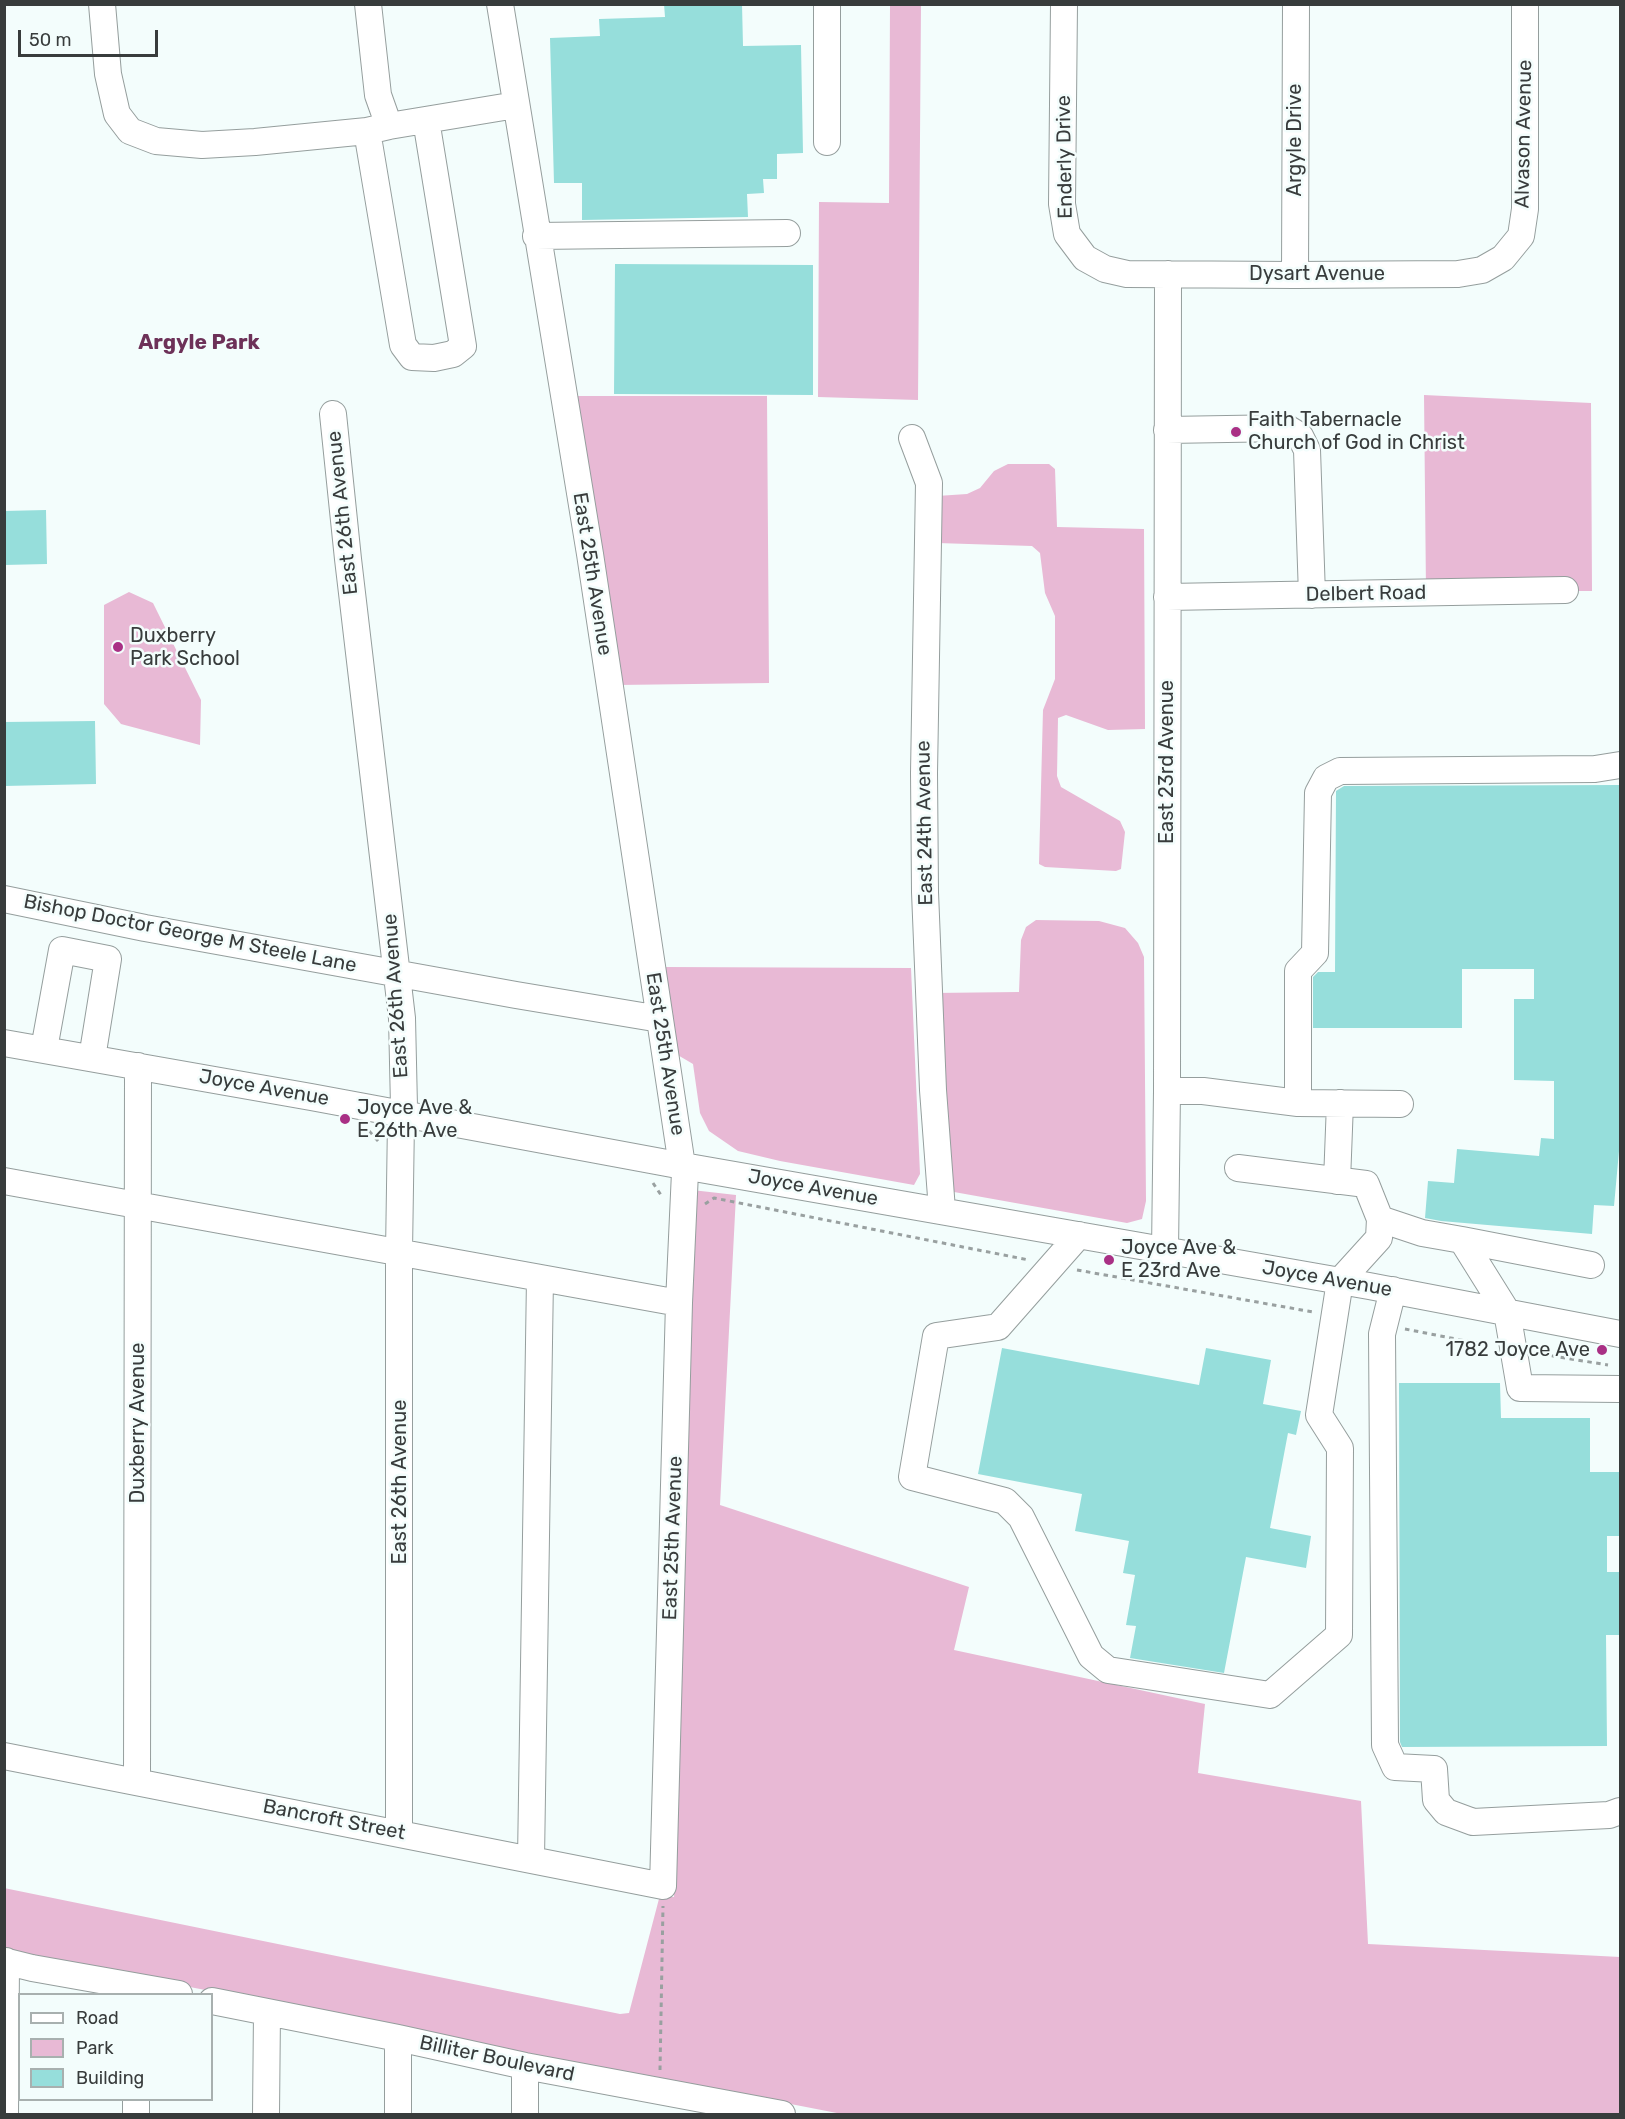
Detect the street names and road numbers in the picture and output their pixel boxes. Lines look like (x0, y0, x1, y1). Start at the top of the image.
street label: Alvason Avenue (1511, 59, 1537, 209)
street label: Argyle Drive (1283, 84, 1307, 196)
street label: Enderly Drive (1052, 95, 1078, 219)
street label: Dysart Avenue (1249, 262, 1385, 286)
street label: East 26th Avenue (322, 430, 364, 596)
street label: East 25th Avenue (567, 491, 617, 657)
street label: Delbert Road (1305, 581, 1427, 607)
street label: East 23rd Avenue (1155, 680, 1179, 844)
street label: East 24th Avenue (912, 740, 938, 906)
street label: Bishop Doctor George M Steele Lane (21, 890, 359, 978)
street label: East 26th Avenue (378, 913, 414, 1079)
street label: East 25th Avenue (640, 971, 690, 1137)
street label: Joyce Avenue (197, 1065, 331, 1111)
street label: Joyce Avenue (746, 1165, 880, 1211)
street label: Joyce Avenue (1260, 1256, 1394, 1302)
street label: Duxberry Avenue (126, 1343, 150, 1503)
street label: East 26th Avenue (388, 1400, 412, 1564)
street label: East 25th Avenue (658, 1455, 688, 1621)
street label: Bancroft Street (261, 1794, 407, 1846)
street label: Billiter Boulevard (417, 2031, 577, 2087)

